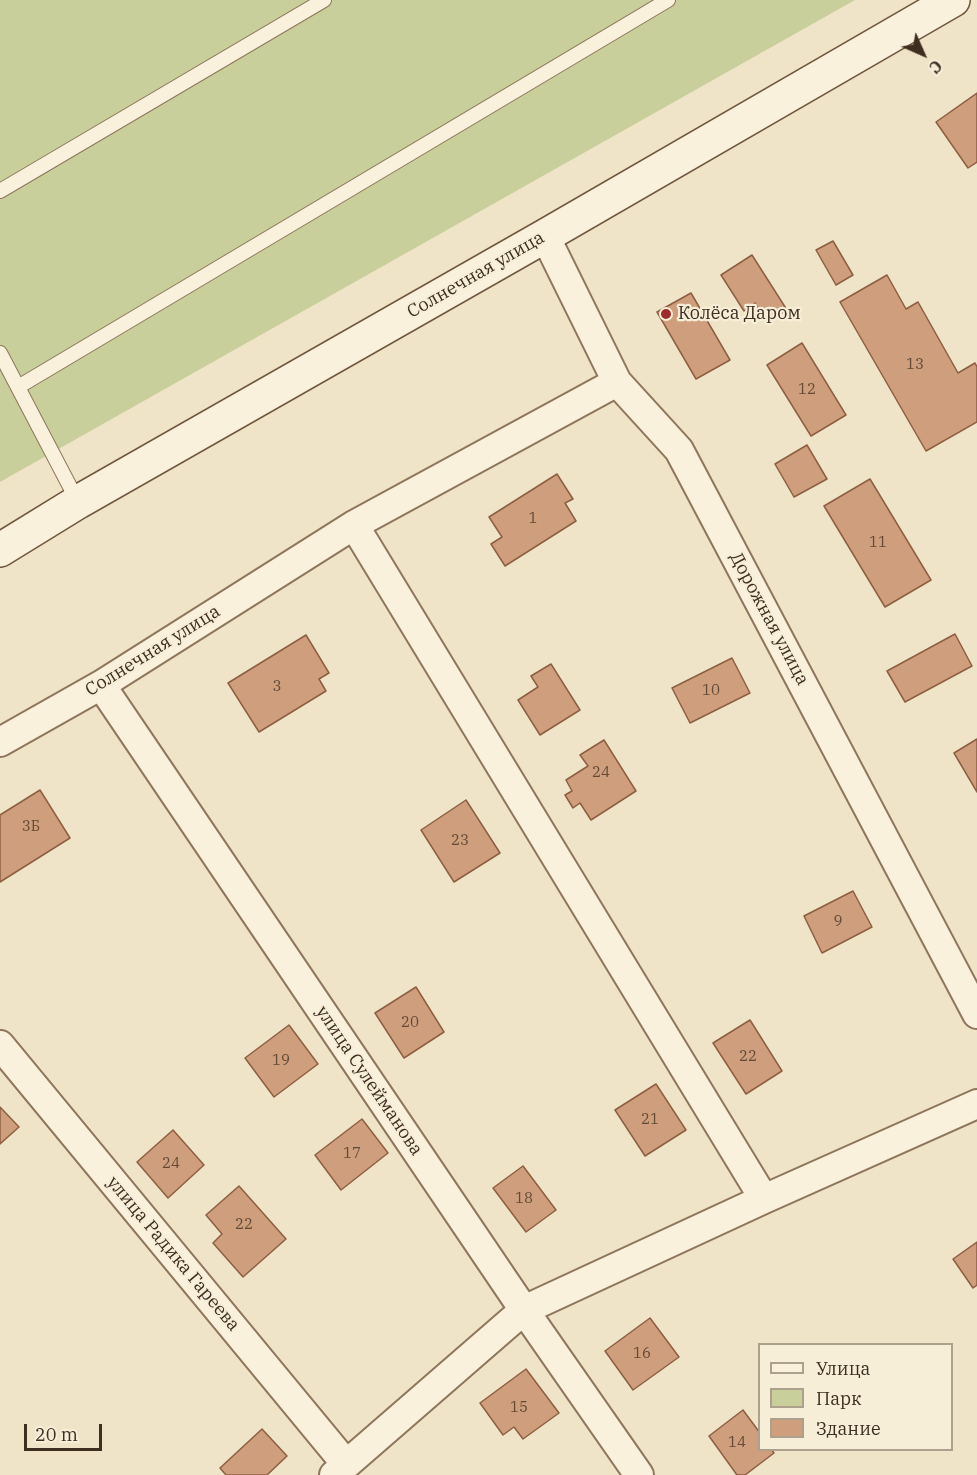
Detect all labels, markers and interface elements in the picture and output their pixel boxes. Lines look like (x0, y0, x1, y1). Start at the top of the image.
north arrow (893, 24, 953, 84)
text: С (925, 56, 947, 78)
street label: Солнечная улица (404, 227, 548, 323)
place label: Колёса Даром (678, 303, 801, 325)
marker: Колёса Даром (659, 307, 673, 321)
house number: 13 (906, 356, 924, 374)
house number: 12 (798, 381, 816, 399)
house number: 1 (529, 510, 537, 528)
house number: 11 (869, 534, 887, 552)
street label: Дорожная улица (725, 549, 813, 689)
street label: Солнечная улица (82, 601, 224, 701)
house number: 3 (273, 678, 281, 696)
house number: 10 (702, 682, 720, 700)
house number: 24 (592, 764, 610, 782)
house number: 3Б (22, 818, 40, 836)
house number: 23 (451, 832, 469, 850)
house number: 9 (834, 913, 842, 931)
street label: улица Сулейманова (311, 1002, 427, 1160)
house number: 20 (401, 1014, 419, 1032)
house number: 22 (739, 1048, 757, 1066)
house number: 19 (272, 1052, 290, 1070)
house number: 21 (641, 1111, 659, 1129)
house number: 17 (343, 1145, 361, 1163)
house number: 24 (162, 1155, 180, 1173)
street label: улица Радика Гареева (102, 1172, 244, 1336)
house number: 18 (515, 1190, 533, 1208)
house number: 22 (235, 1216, 253, 1234)
legend (758, 1343, 953, 1451)
house number: 16 (633, 1345, 651, 1363)
text: Улица (816, 1357, 870, 1380)
text: Парк (816, 1387, 862, 1410)
house number: 15 (510, 1399, 528, 1417)
scale bar (27, 1412, 105, 1450)
text: Здание (816, 1417, 881, 1440)
text: 20 m (35, 1423, 78, 1446)
house number: 14 (728, 1434, 746, 1452)

